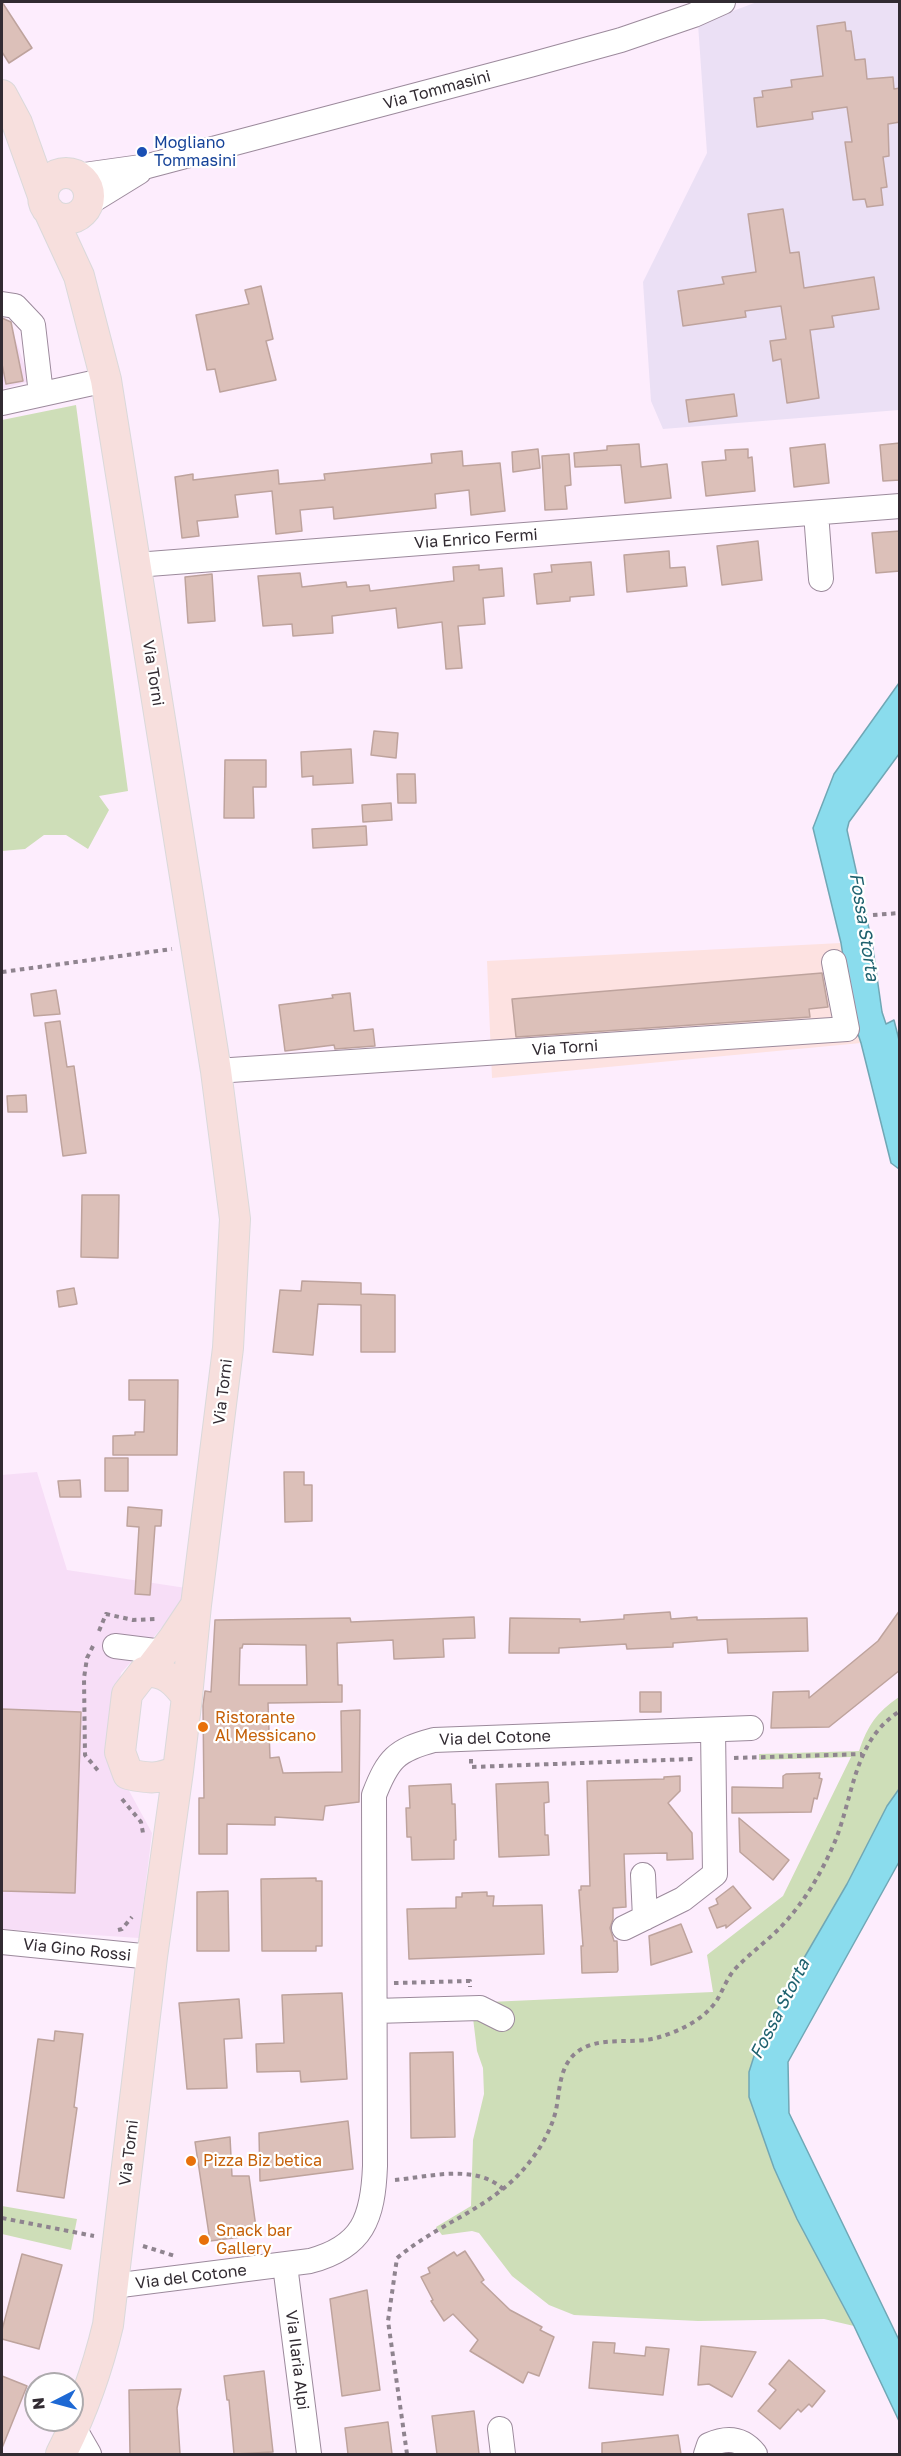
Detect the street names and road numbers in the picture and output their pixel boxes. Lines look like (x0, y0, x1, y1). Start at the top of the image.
street label: Via Tommasini (381, 66, 493, 114)
street label: Via Enrico Fermi (414, 525, 538, 553)
street label: Via Torni (138, 639, 168, 707)
street label: Via Torni (531, 1036, 599, 1060)
street label: Via Torni (209, 1358, 237, 1426)
street label: Via del Cotone (439, 1726, 551, 1750)
street label: Via Gino Rossi (22, 1935, 132, 1965)
street label: Via Torni (115, 2119, 143, 2187)
street label: Via del Cotone (134, 2261, 248, 2293)
street label: Via Ilaria Alpi (281, 2309, 313, 2411)

